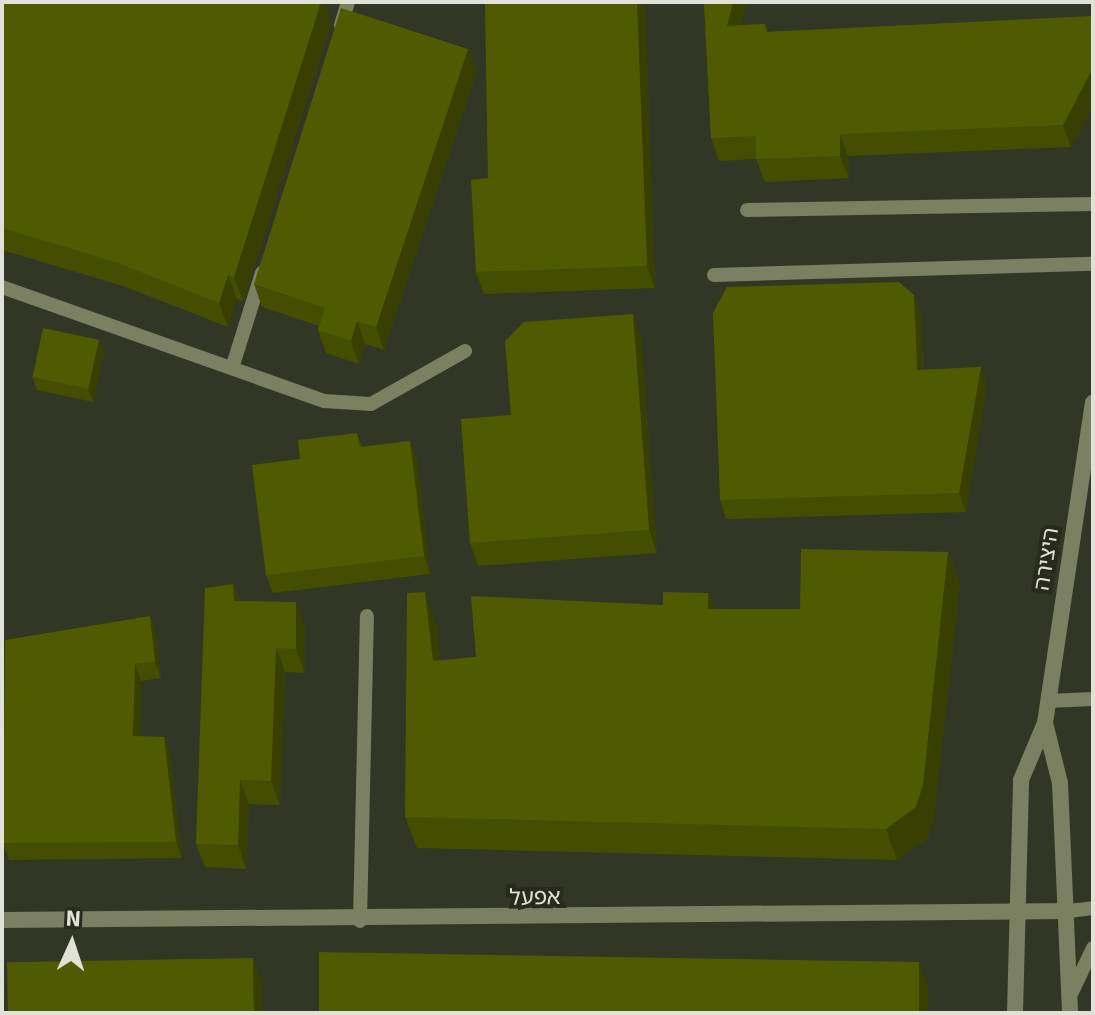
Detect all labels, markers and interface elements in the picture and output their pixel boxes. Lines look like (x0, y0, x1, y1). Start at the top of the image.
street label: היצירה (1028, 526, 1064, 592)
street label: אפעל (509, 883, 561, 911)
north arrow (32, 903, 112, 983)
text: N (65, 905, 82, 932)

